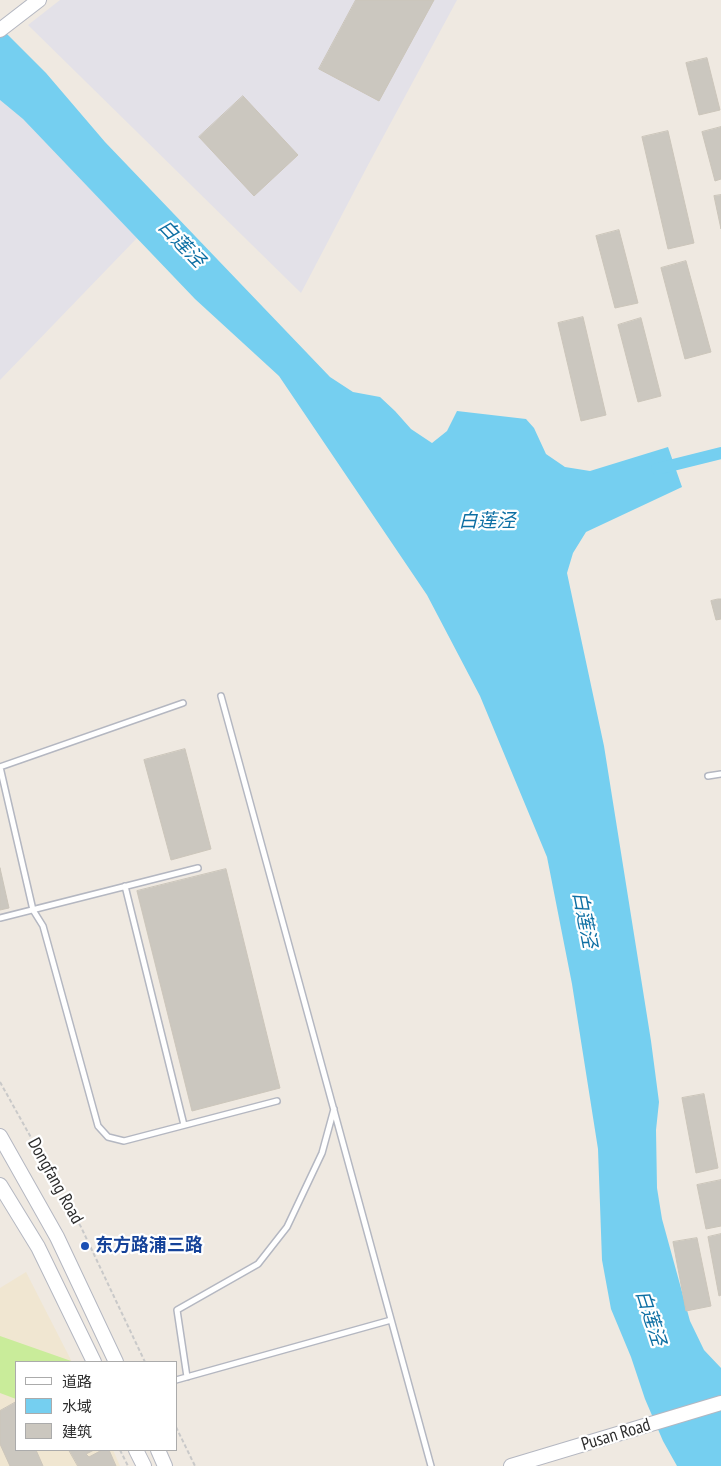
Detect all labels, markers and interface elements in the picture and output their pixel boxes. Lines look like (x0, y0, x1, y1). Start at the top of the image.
water label: 白莲泾 (153, 216, 209, 272)
water label: 白莲泾 (459, 511, 515, 533)
water label: 白莲泾 (567, 890, 601, 950)
street label: Dongfang Road (23, 1134, 87, 1228)
place label: 东方路浦三路 (95, 1235, 203, 1257)
marker: 东方路浦三路 (79, 1240, 91, 1252)
water label: 白莲泾 (630, 1287, 670, 1349)
legend (15, 1361, 178, 1451)
text: 道路 (62, 1372, 92, 1391)
text: 水域 (62, 1397, 92, 1416)
street label: Pusan Road (579, 1414, 653, 1456)
text: 建筑 (62, 1422, 92, 1441)

